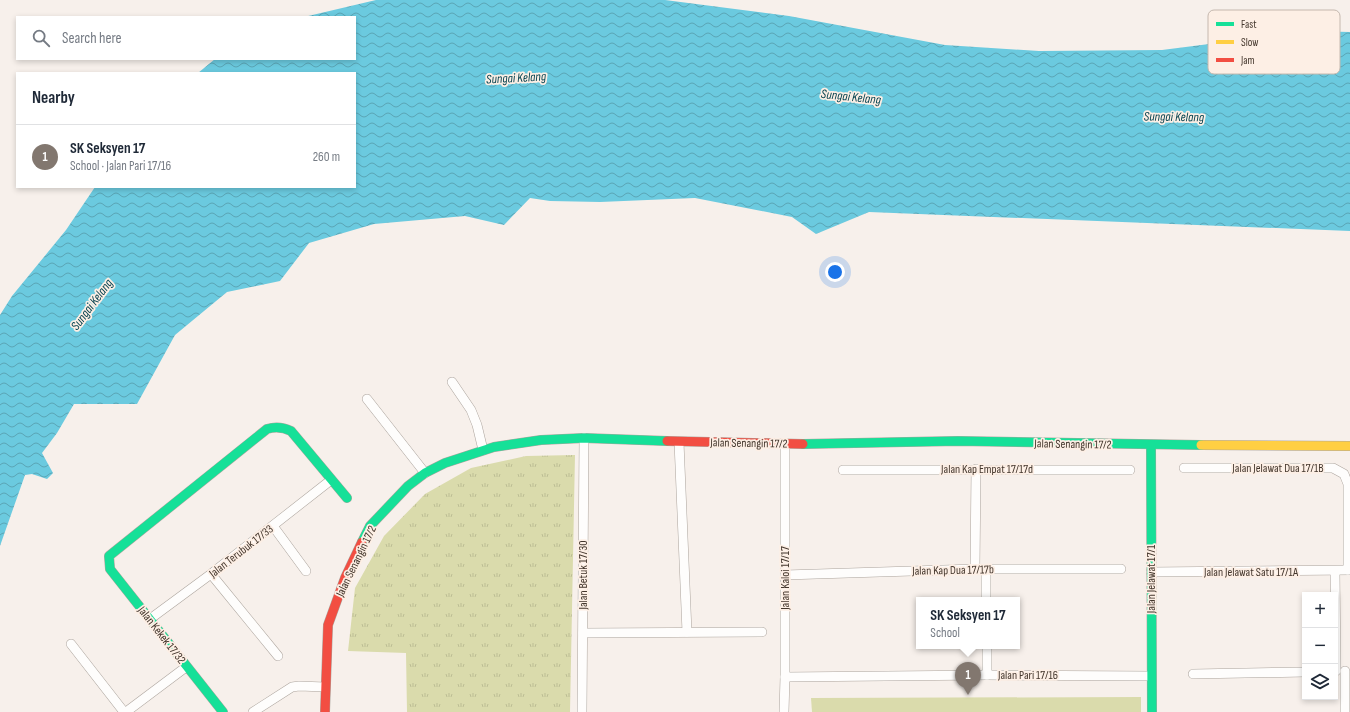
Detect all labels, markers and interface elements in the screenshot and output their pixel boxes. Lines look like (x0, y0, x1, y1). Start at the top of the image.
legend (1208, 10, 1340, 74)
search box (16, 16, 356, 60)
text: Fast (1241, 18, 1257, 31)
icon: search (30, 27, 52, 49)
text: Search here (62, 29, 122, 48)
text: Slow (1241, 36, 1258, 49)
text: Jam (1240, 54, 1255, 67)
water label: Sungai Kelang (486, 68, 547, 88)
water label: Sungai Kelang (820, 86, 882, 108)
text: Nearby (32, 88, 75, 108)
water label: Sungai Kelang (1144, 108, 1205, 126)
text: SK Seksyen 17 (70, 139, 145, 158)
text: 1 (42, 149, 48, 165)
text: 260 m (313, 149, 340, 165)
text: School · Jalan Pari 17/16 (70, 158, 171, 174)
your location (825, 262, 845, 282)
water label: Sungai Kelang (67, 275, 117, 333)
street label: Jalan Senangin 17/2 (709, 435, 788, 452)
street label: Jalan Senangin 17/2 (1033, 436, 1112, 453)
street label: Jalan Jelawat Dua 17/1B (1231, 461, 1324, 476)
street label: Jalan Kap Empat 17/17d (940, 462, 1033, 477)
street label: Jalan Terubuk 17/33 (205, 522, 276, 582)
street label: Jalan Senangin 17/2 (332, 523, 380, 600)
street label: Jalan Betuk 17/30 (576, 540, 591, 611)
street label: Jalan Jelawat 17/1 (1144, 544, 1159, 614)
street label: Jalan Kaloi 17/17 (778, 546, 793, 611)
street label: Jalan Kap Dua 17/17b (911, 562, 994, 579)
street label: Jalan Jelawat Satu 17/1A (1203, 565, 1299, 580)
map controls (1302, 592, 1338, 700)
button: + (1302, 592, 1338, 628)
popup (916, 597, 1020, 649)
street label: Jalan Kekek 17/32 (134, 603, 189, 667)
text: SK Seksyen 17 (930, 606, 1006, 625)
text: School (930, 625, 960, 641)
button: − (1302, 628, 1338, 664)
pin: 1 (955, 662, 981, 695)
button: layers (1302, 664, 1338, 700)
street label: Jalan Pari 17/16 (997, 668, 1058, 683)

